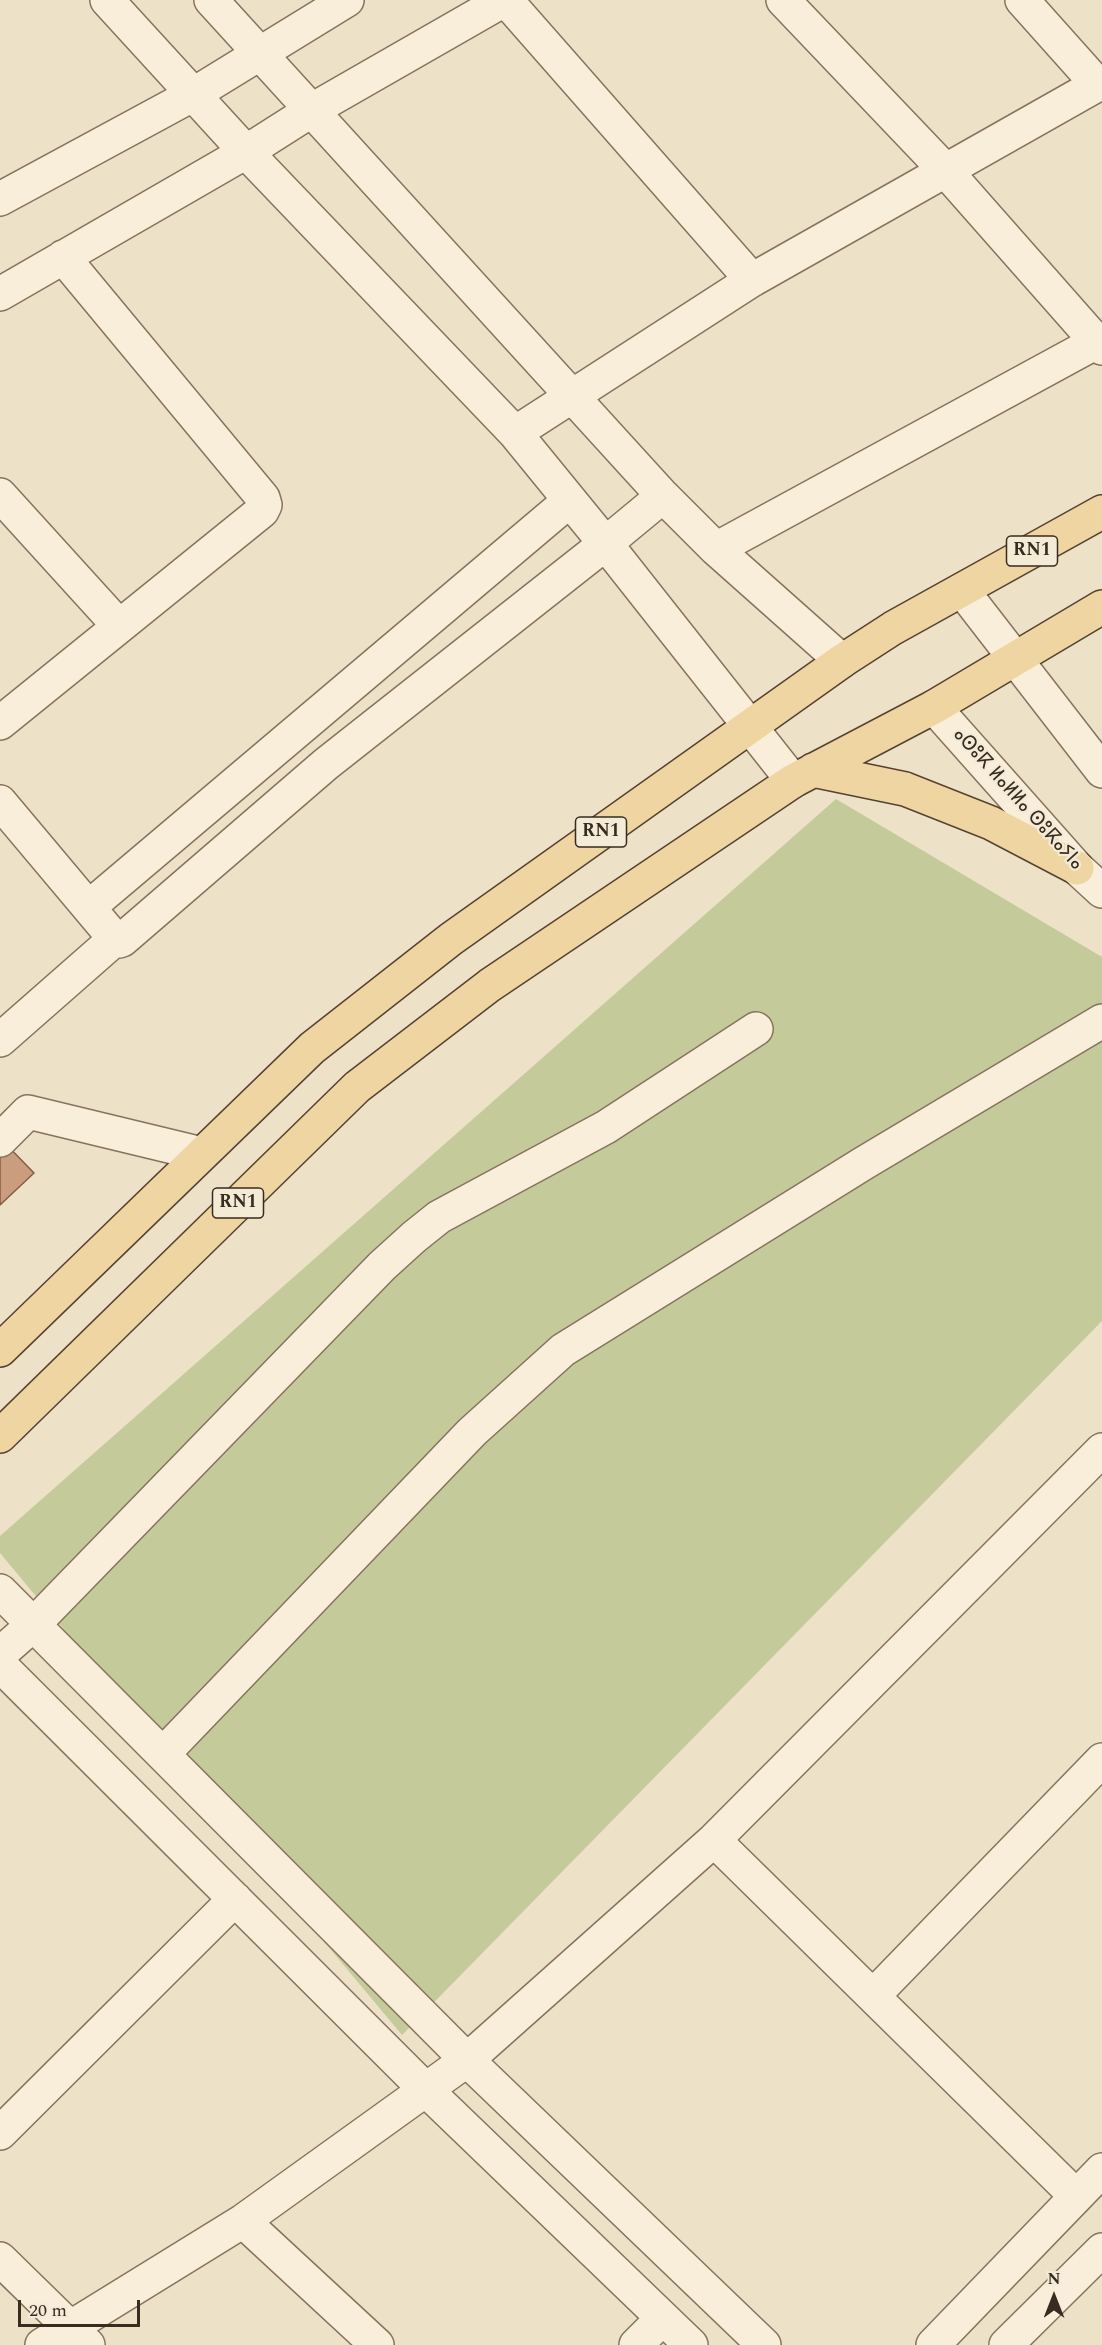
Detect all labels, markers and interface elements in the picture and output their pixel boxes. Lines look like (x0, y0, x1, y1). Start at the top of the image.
road number: RN1 (1006, 536, 1058, 566)
street label: ⴰⵙⵓⴽ ⵍⴰⵍⵍⴰ ⵙⵓⴽⴰⵢⵏⴰ (947, 724, 1087, 876)
road number: RN1 (576, 817, 626, 847)
road number: RN1 (212, 1188, 264, 1218)
north arrow (1024, 2267, 1084, 2327)
text: N (1047, 2267, 1061, 2291)
scale bar (21, 2288, 142, 2326)
text: 20 m (29, 2297, 67, 2324)

